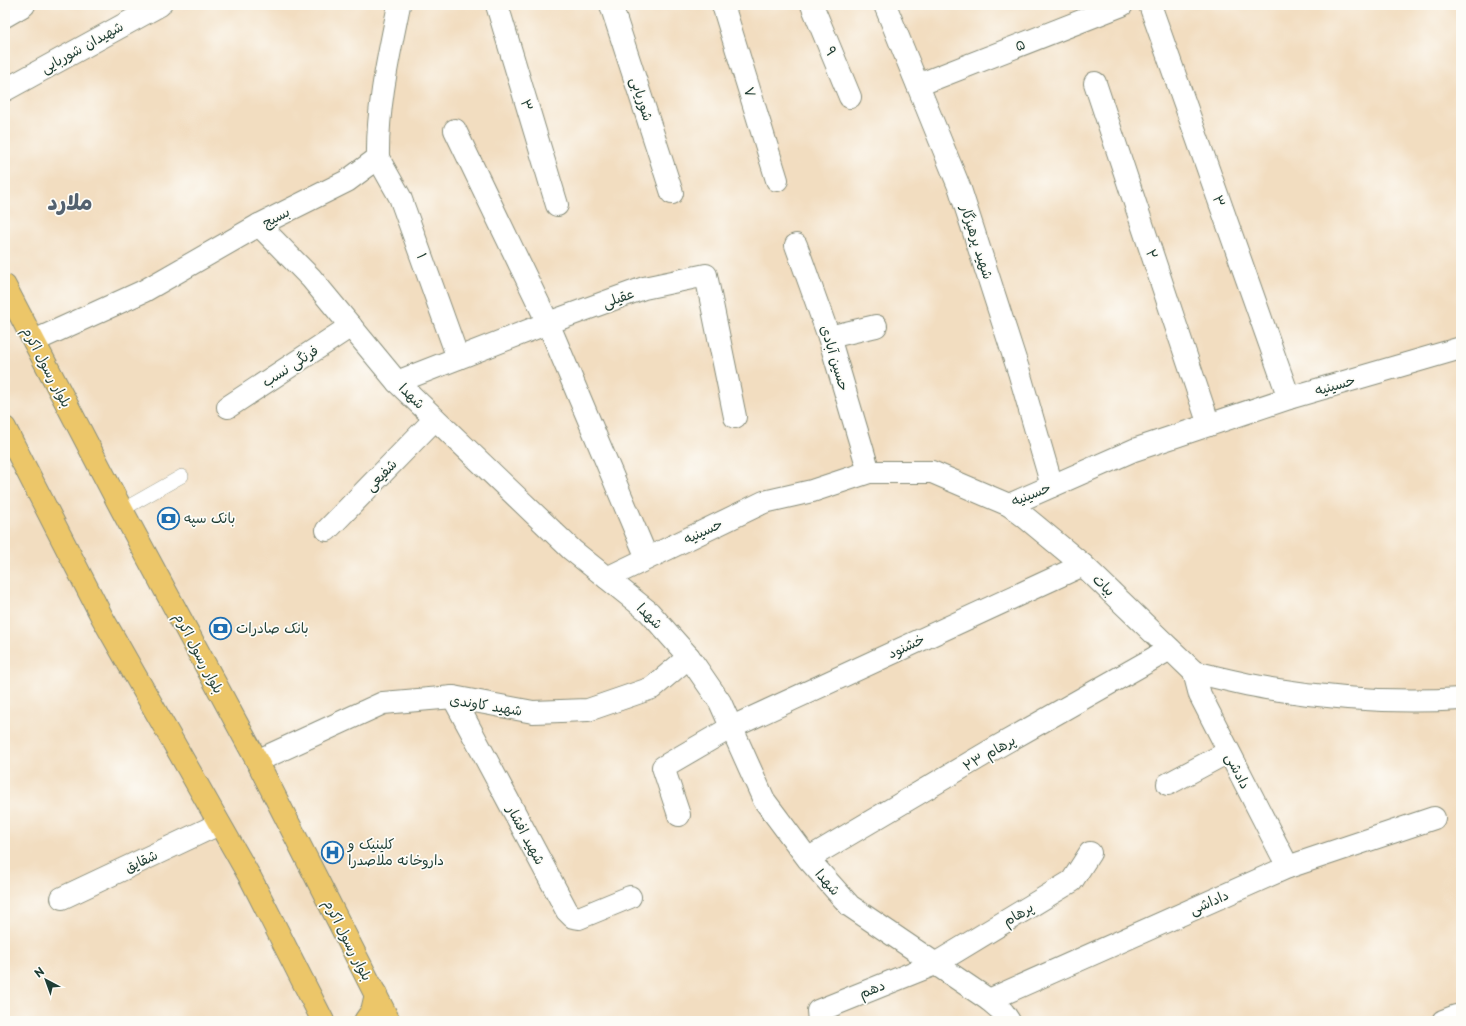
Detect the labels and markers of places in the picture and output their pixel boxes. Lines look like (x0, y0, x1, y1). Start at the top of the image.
bank icon: بانک سپه (156, 505, 182, 531)
place label: بانک سپه (184, 507, 235, 528)
bank icon: بانک صادرات (207, 615, 233, 641)
place label: بانک صادرات (236, 617, 309, 638)
place label: کلینیک و داروخانه ملاصدرا (347, 833, 444, 870)
hospital icon: کلینیک و داروخانه ملاصدرا (320, 839, 346, 865)

